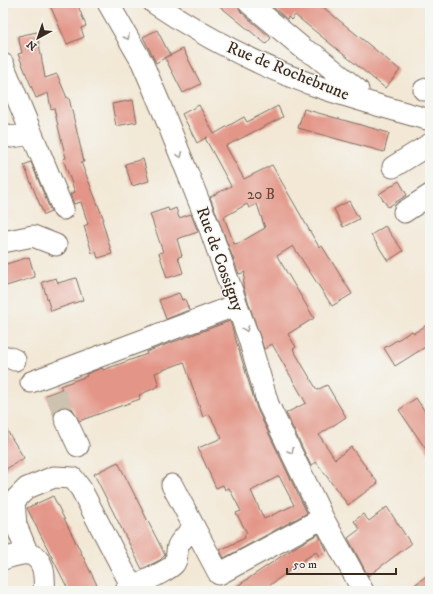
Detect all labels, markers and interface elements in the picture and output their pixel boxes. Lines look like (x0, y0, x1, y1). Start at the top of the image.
north arrow (18, 18, 58, 58)
one-way arrow (122, 33, 129, 40)
street label: Rue de Rochebrune (223, 36, 353, 106)
text: N (24, 37, 40, 53)
one-way arrow (176, 152, 184, 159)
house number: 20 B (247, 185, 275, 204)
street label: Rue de Cossigny (191, 204, 249, 315)
one-way arrow (241, 326, 249, 333)
one-way arrow (286, 447, 294, 454)
scale bar (287, 550, 396, 576)
text: 50 m (293, 557, 317, 572)

